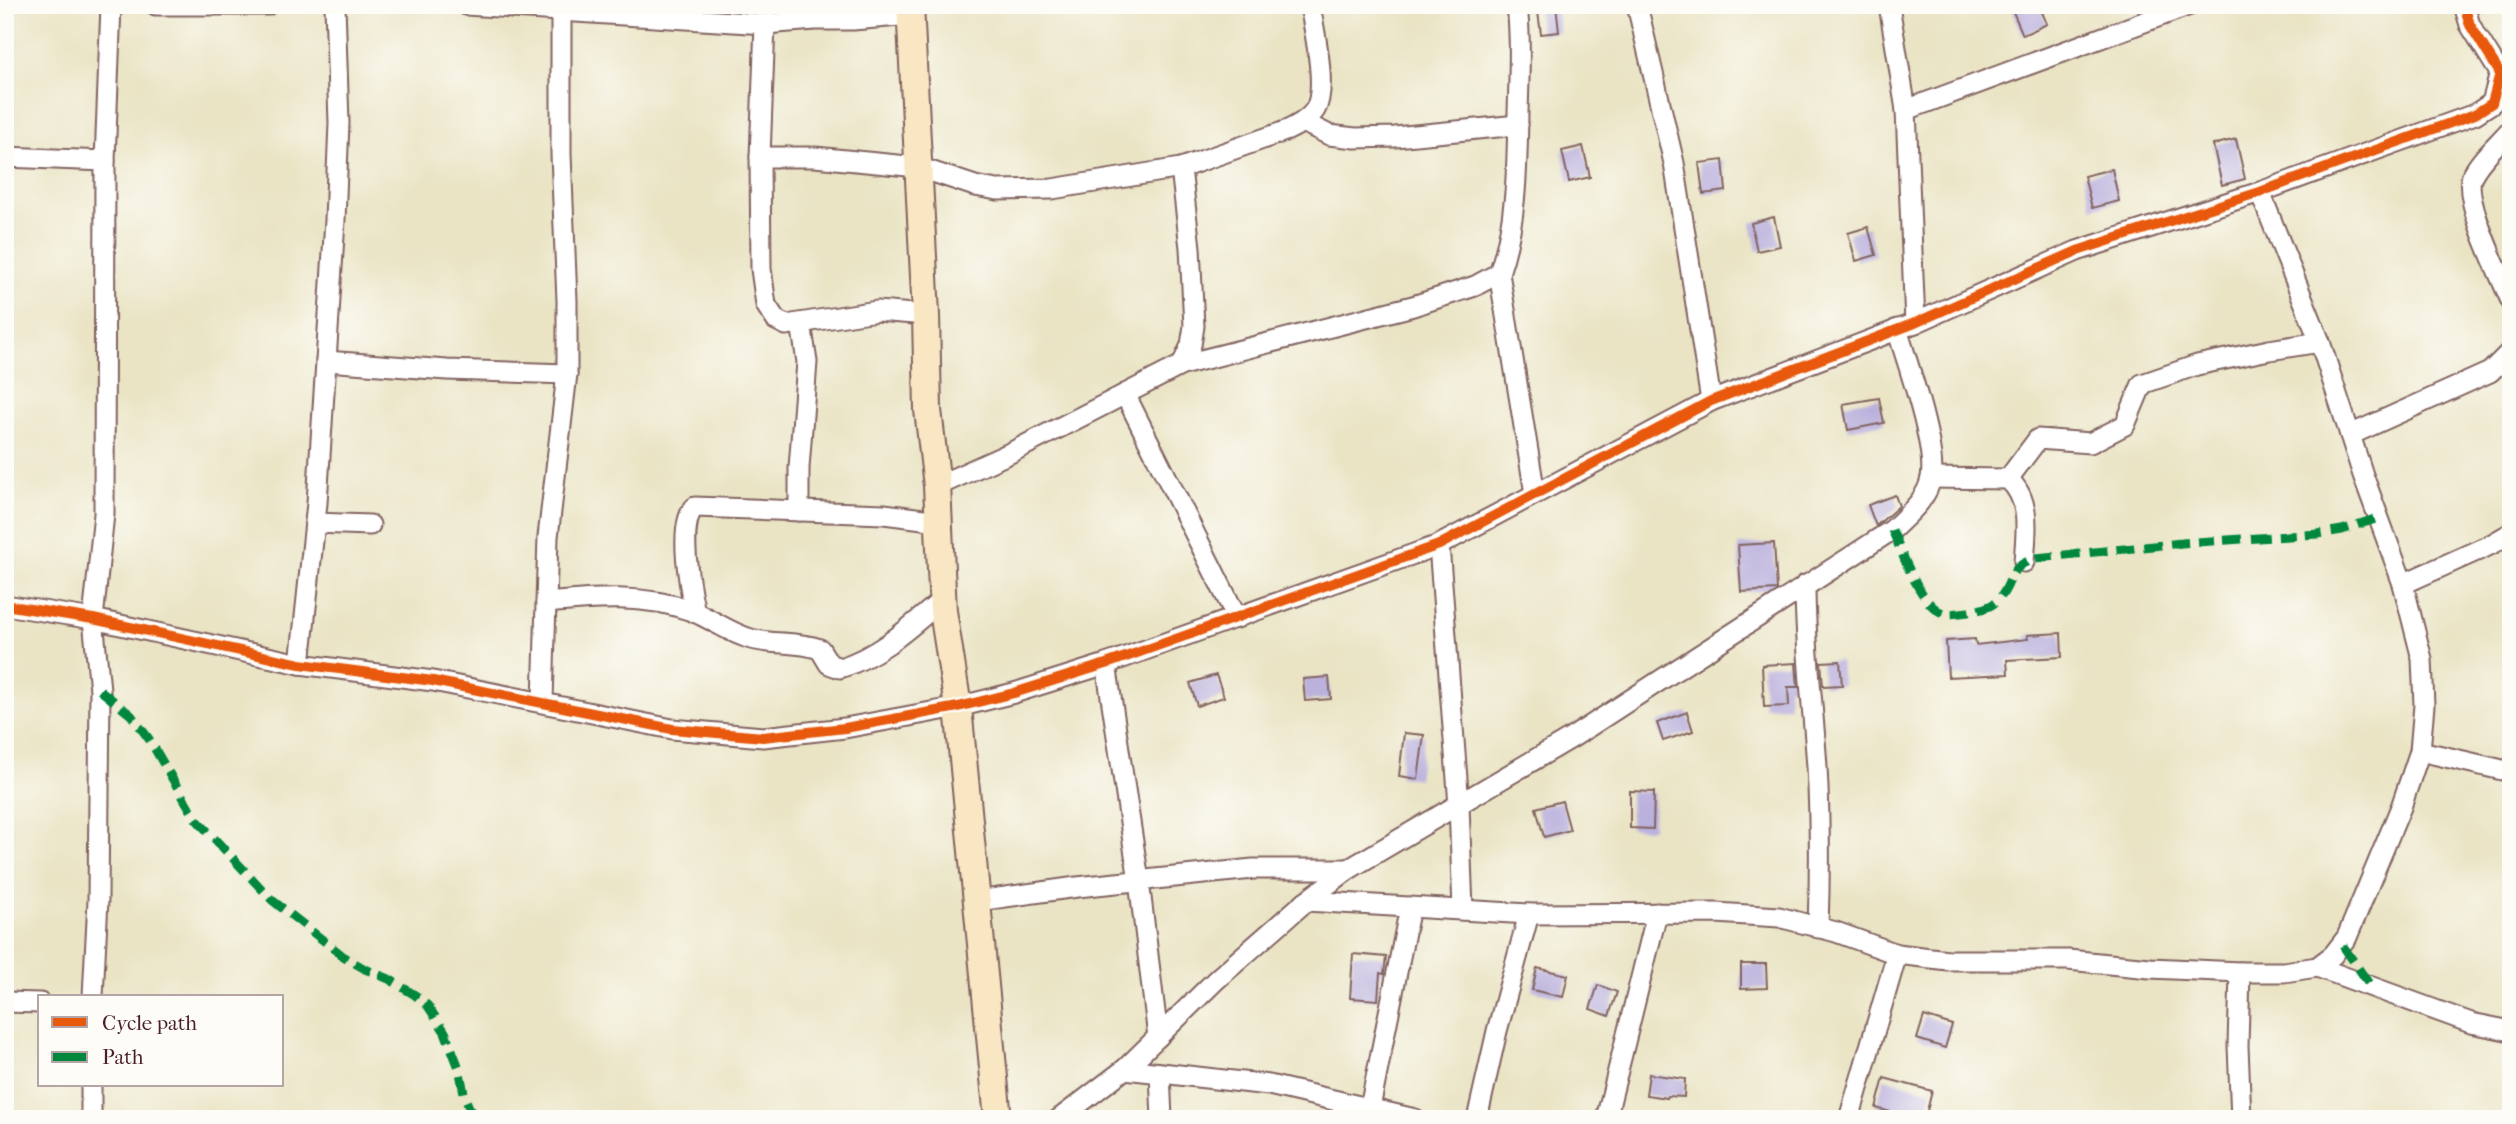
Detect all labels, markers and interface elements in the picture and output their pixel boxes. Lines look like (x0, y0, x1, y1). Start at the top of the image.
legend (38, 995, 284, 1086)
text: Cycle path (102, 1011, 197, 1035)
text: Path (102, 1045, 144, 1069)

